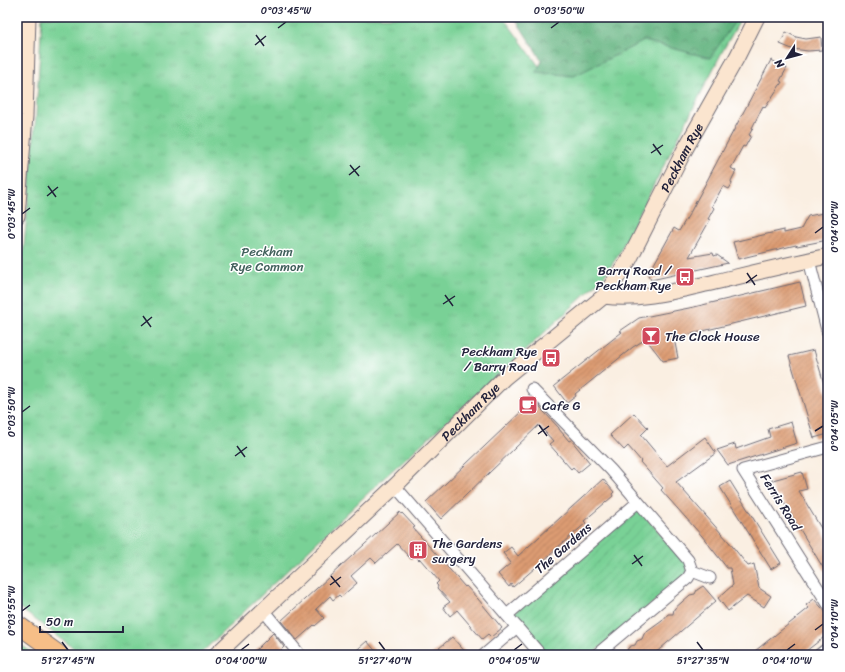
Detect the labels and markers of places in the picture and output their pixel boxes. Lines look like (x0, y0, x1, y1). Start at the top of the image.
place label: Barry Road / Peckham Rye (595, 259, 673, 297)
bus stop icon: Barry Road / Peckham Rye (674, 266, 696, 288)
bar icon: The Clock House (640, 325, 662, 347)
place label: The Clock House (665, 325, 760, 348)
place label: Peckham Rye / Barry Road (461, 340, 538, 378)
bus stop icon: Peckham Rye / Barry Road (540, 347, 562, 369)
cafe icon: Cafe G (517, 394, 539, 416)
place label: Cafe G (542, 394, 581, 417)
place label: The Gardens surgery (431, 532, 502, 570)
building icon: The Gardens surgery (407, 539, 429, 561)

